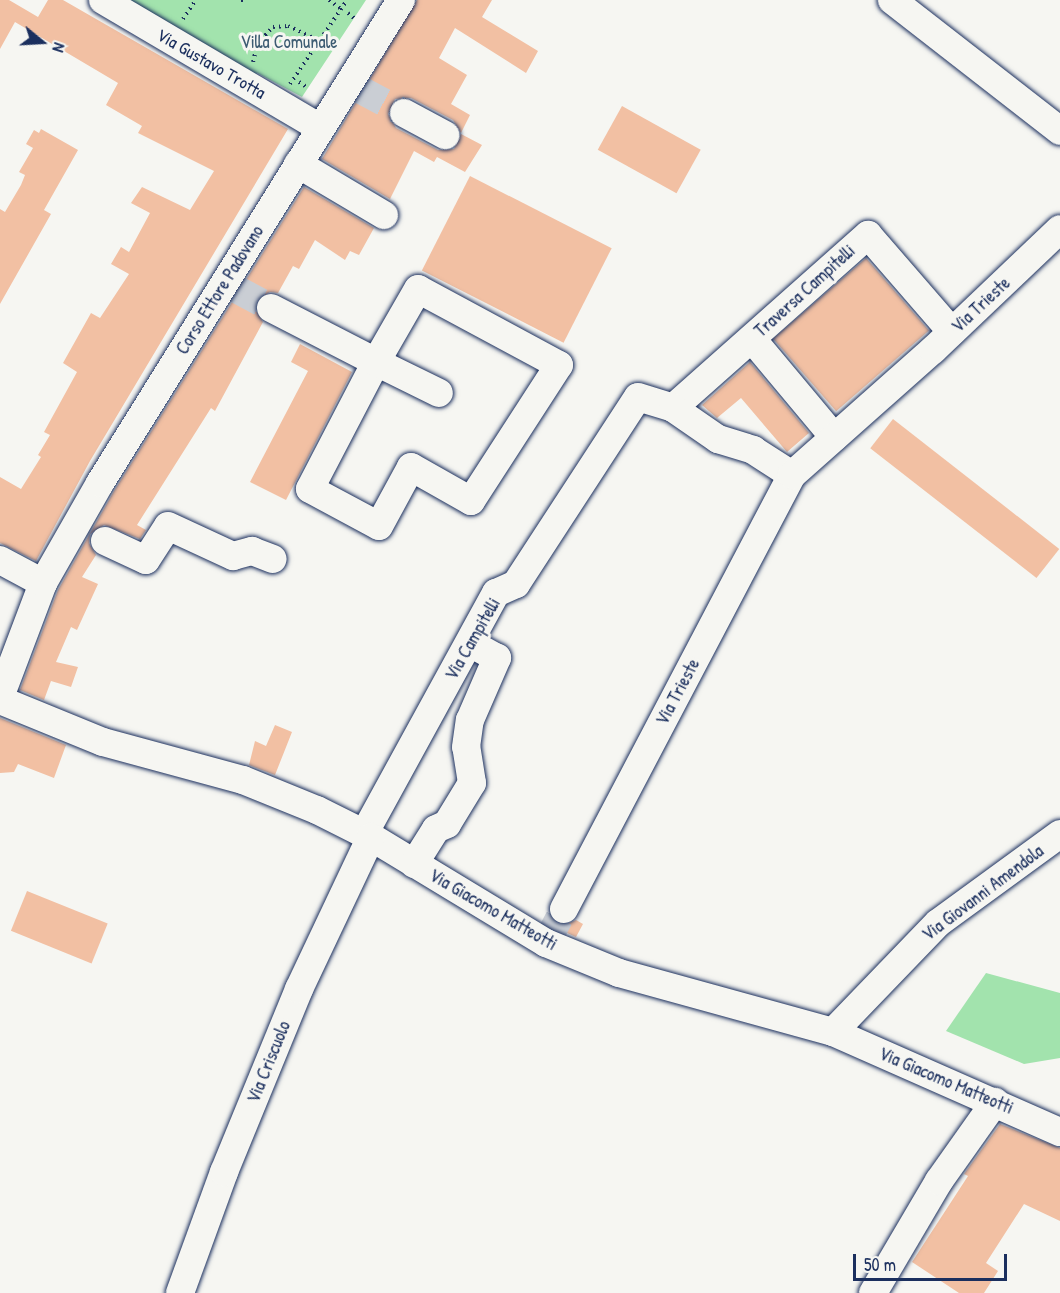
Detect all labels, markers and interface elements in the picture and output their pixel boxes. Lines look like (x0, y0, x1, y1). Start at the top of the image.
north arrow (12, 12, 72, 72)
street label: Via Gustavo Trotta (153, 24, 269, 104)
park label: Villa Comunale (241, 31, 337, 53)
text: N (47, 40, 71, 55)
street label: Corso Ettore Padovano (172, 222, 268, 358)
street label: Traversa Campitelli (750, 240, 860, 342)
street label: Via Trieste (947, 272, 1015, 338)
street label: Via Campitelli (441, 594, 505, 684)
street label: Via Trieste (652, 655, 704, 729)
street label: Via Giovanni Amendola (918, 840, 1048, 946)
street label: Via Giacomo Matteotti (425, 865, 561, 955)
street label: Via Criscuolo (243, 1018, 295, 1106)
street label: Via Giacomo Matteotti (876, 1043, 1016, 1119)
scale bar (856, 1242, 1010, 1280)
text: 50 m (864, 1252, 896, 1277)

